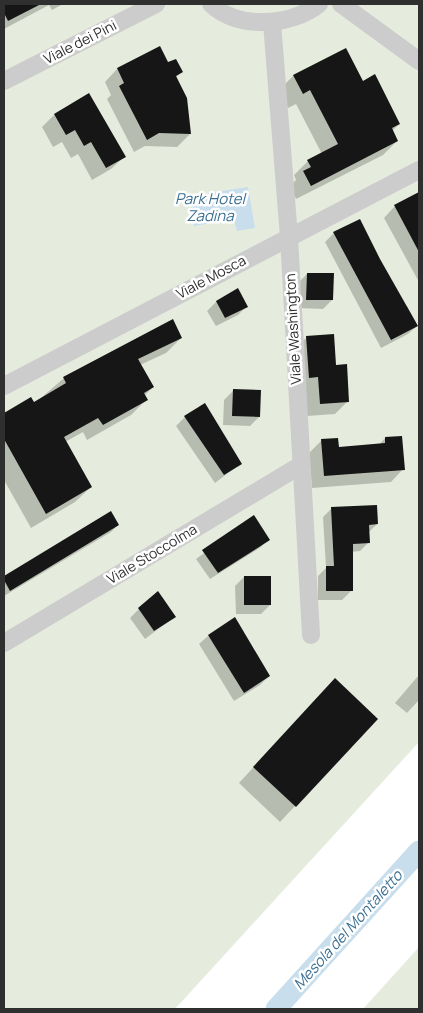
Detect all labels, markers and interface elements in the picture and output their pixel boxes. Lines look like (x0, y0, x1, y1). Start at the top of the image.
street label: Viale dei Pini (40, 15, 119, 68)
water label: Park Hotel Zadina (175, 188, 247, 226)
street label: Viale Mosca (173, 250, 249, 303)
street label: Viale Washington (280, 273, 305, 385)
street label: Viale Stoccolma (103, 519, 200, 588)
water label: Mesola del Montaletto (288, 865, 408, 994)

